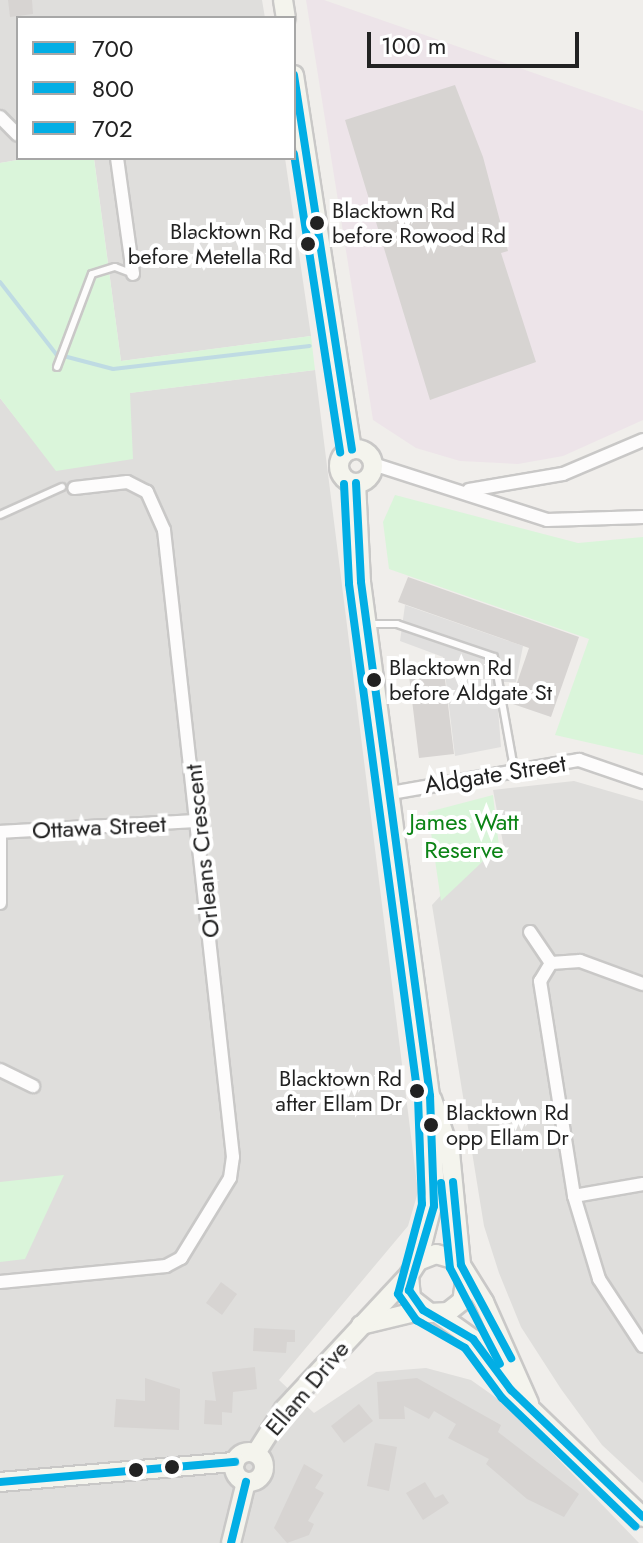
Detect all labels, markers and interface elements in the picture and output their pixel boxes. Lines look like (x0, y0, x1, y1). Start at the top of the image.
legend (16, 16, 296, 160)
scale bar (371, 16, 583, 66)
text: 100 m (381, 28, 447, 63)
text: 700 (92, 31, 133, 66)
text: 800 (92, 71, 134, 106)
text: 702 (92, 111, 133, 146)
place label: Blacktown Rd before Rowood Rd (332, 197, 506, 248)
marker: Blacktown Rd before Rowood Rd (309, 215, 325, 231)
place label: Blacktown Rd before Metella Rd (128, 218, 293, 270)
marker: Blacktown Rd before Metella Rd (300, 236, 316, 252)
place label: Blacktown Rd before Aldgate St (389, 654, 552, 706)
marker: Blacktown Rd before Aldgate St (366, 672, 382, 688)
street label: Aldgate Street (422, 749, 568, 799)
street label: Orleans Crescent (179, 763, 225, 939)
park label: James Watt Reserve (409, 808, 519, 864)
street label: Ottawa Street (31, 809, 167, 845)
place label: Blacktown Rd after Ellam Dr (275, 1065, 402, 1116)
marker: Blacktown Rd after Ellam Dr (409, 1083, 425, 1099)
place label: Blacktown Rd opp Ellam Dr (446, 1099, 569, 1150)
marker: Blacktown Rd opp Ellam Dr (423, 1117, 439, 1133)
street label: Ellam Drive (259, 1335, 355, 1441)
unlabelled marker (164, 1459, 180, 1475)
unlabelled marker (128, 1462, 144, 1478)

